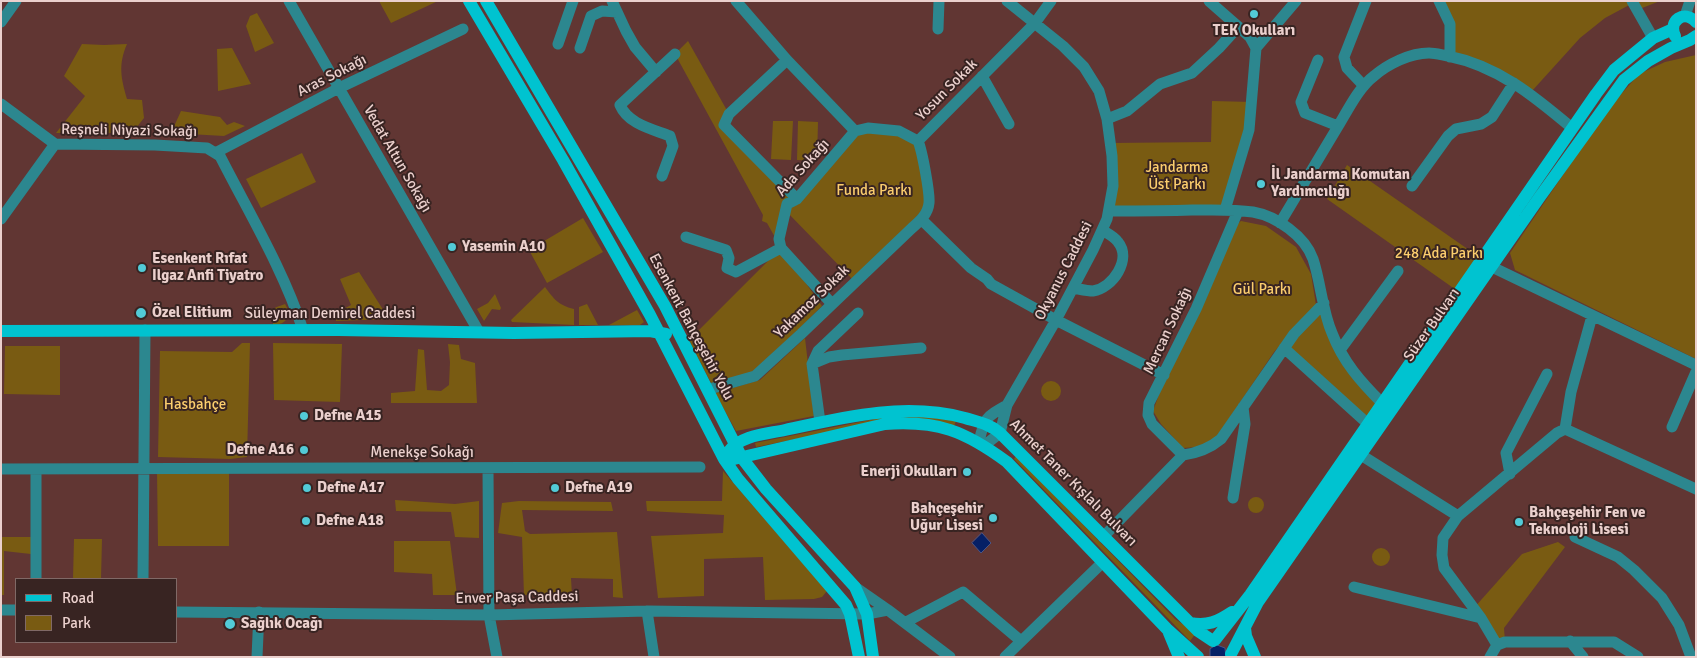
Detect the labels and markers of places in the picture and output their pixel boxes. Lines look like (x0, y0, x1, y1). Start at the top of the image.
marker: TEK Okulları (1248, 8, 1260, 20)
place label: TEK Okulları (1213, 22, 1295, 40)
place label: İl Jandarma Komutan Yardımcılığı (1271, 166, 1410, 201)
marker: İl Jandarma Komutan Yardımcılığı (1255, 178, 1267, 190)
place label: Yasemin A10 (462, 238, 545, 256)
marker: Yasemin A10 (446, 241, 458, 253)
place label: Esenkent Rıfat Ilgaz Anfi Tiyatro (152, 250, 263, 285)
marker: Esenkent Rıfat Ilgaz Anfi Tiyatro (136, 262, 148, 274)
place label: Özel Elitium (152, 304, 232, 322)
marker: Özel Elitium (134, 306, 148, 320)
place label: Defne A15 (314, 407, 382, 425)
marker: Defne A15 (298, 410, 310, 422)
place label: Defne A16 (226, 441, 294, 459)
marker: Defne A16 (298, 444, 310, 456)
place label: Enerji Okulları (861, 463, 957, 481)
marker: Enerji Okulları (961, 466, 973, 478)
place label: Defne A17 (317, 479, 385, 497)
place label: Defne A19 (565, 479, 633, 497)
marker: Defne A17 (301, 482, 313, 494)
marker: Defne A19 (549, 482, 561, 494)
place label: Bahçeşehir Uğur Lisesi (910, 500, 983, 535)
place label: Bahçeşehir Fen ve Teknoloji Lisesi (1529, 504, 1645, 539)
place label: Defne A18 (316, 512, 384, 530)
marker: Bahçeşehir Uğur Lisesi (987, 512, 999, 524)
marker: Defne A18 (300, 515, 312, 527)
marker: Bahçeşehir Fen ve Teknoloji Lisesi (1513, 516, 1525, 528)
place label: Sağlık Ocağı (241, 615, 322, 633)
marker: Sağlık Ocağı (223, 617, 237, 631)

